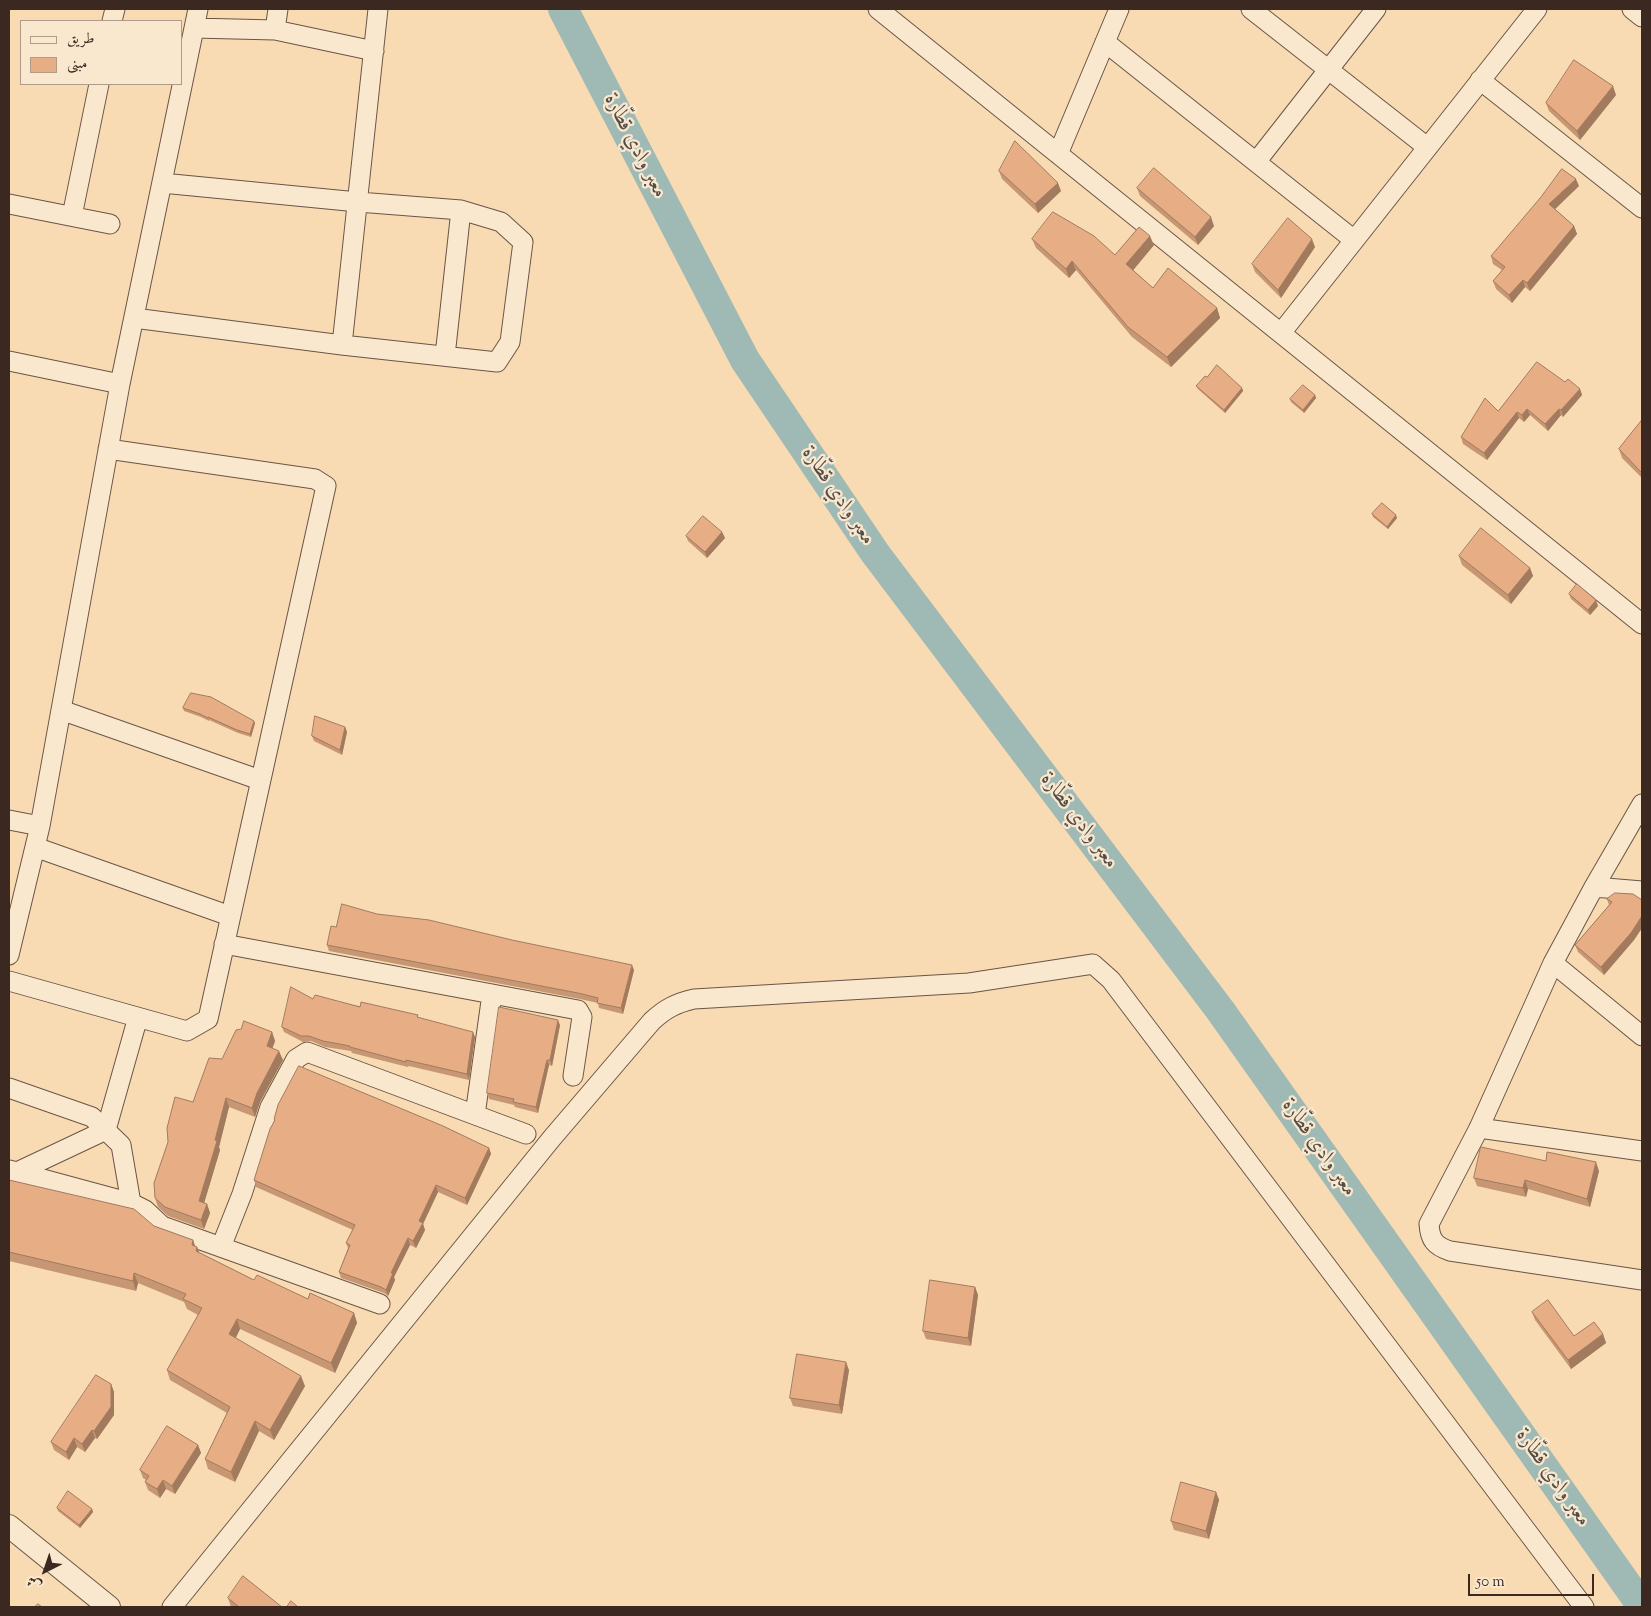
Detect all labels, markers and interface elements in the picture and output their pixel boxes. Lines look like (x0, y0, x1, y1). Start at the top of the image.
legend (20, 20, 182, 85)
text: طريق (67, 29, 94, 50)
text: مبنى (67, 54, 87, 75)
water label: معبر وادي قطّارة (597, 91, 671, 203)
water label: معبر وادي قطّارة (795, 443, 879, 551)
water label: معبر وادي قطّارة (1034, 769, 1122, 875)
water label: معبر وادي قطّارة (1275, 1095, 1361, 1203)
water label: معبر وادي قطّارة (1509, 1425, 1595, 1533)
north arrow (20, 1546, 70, 1596)
scale bar (1471, 1564, 1597, 1596)
text: ش (23, 1570, 47, 1594)
text: 50 m (1476, 1572, 1505, 1593)

